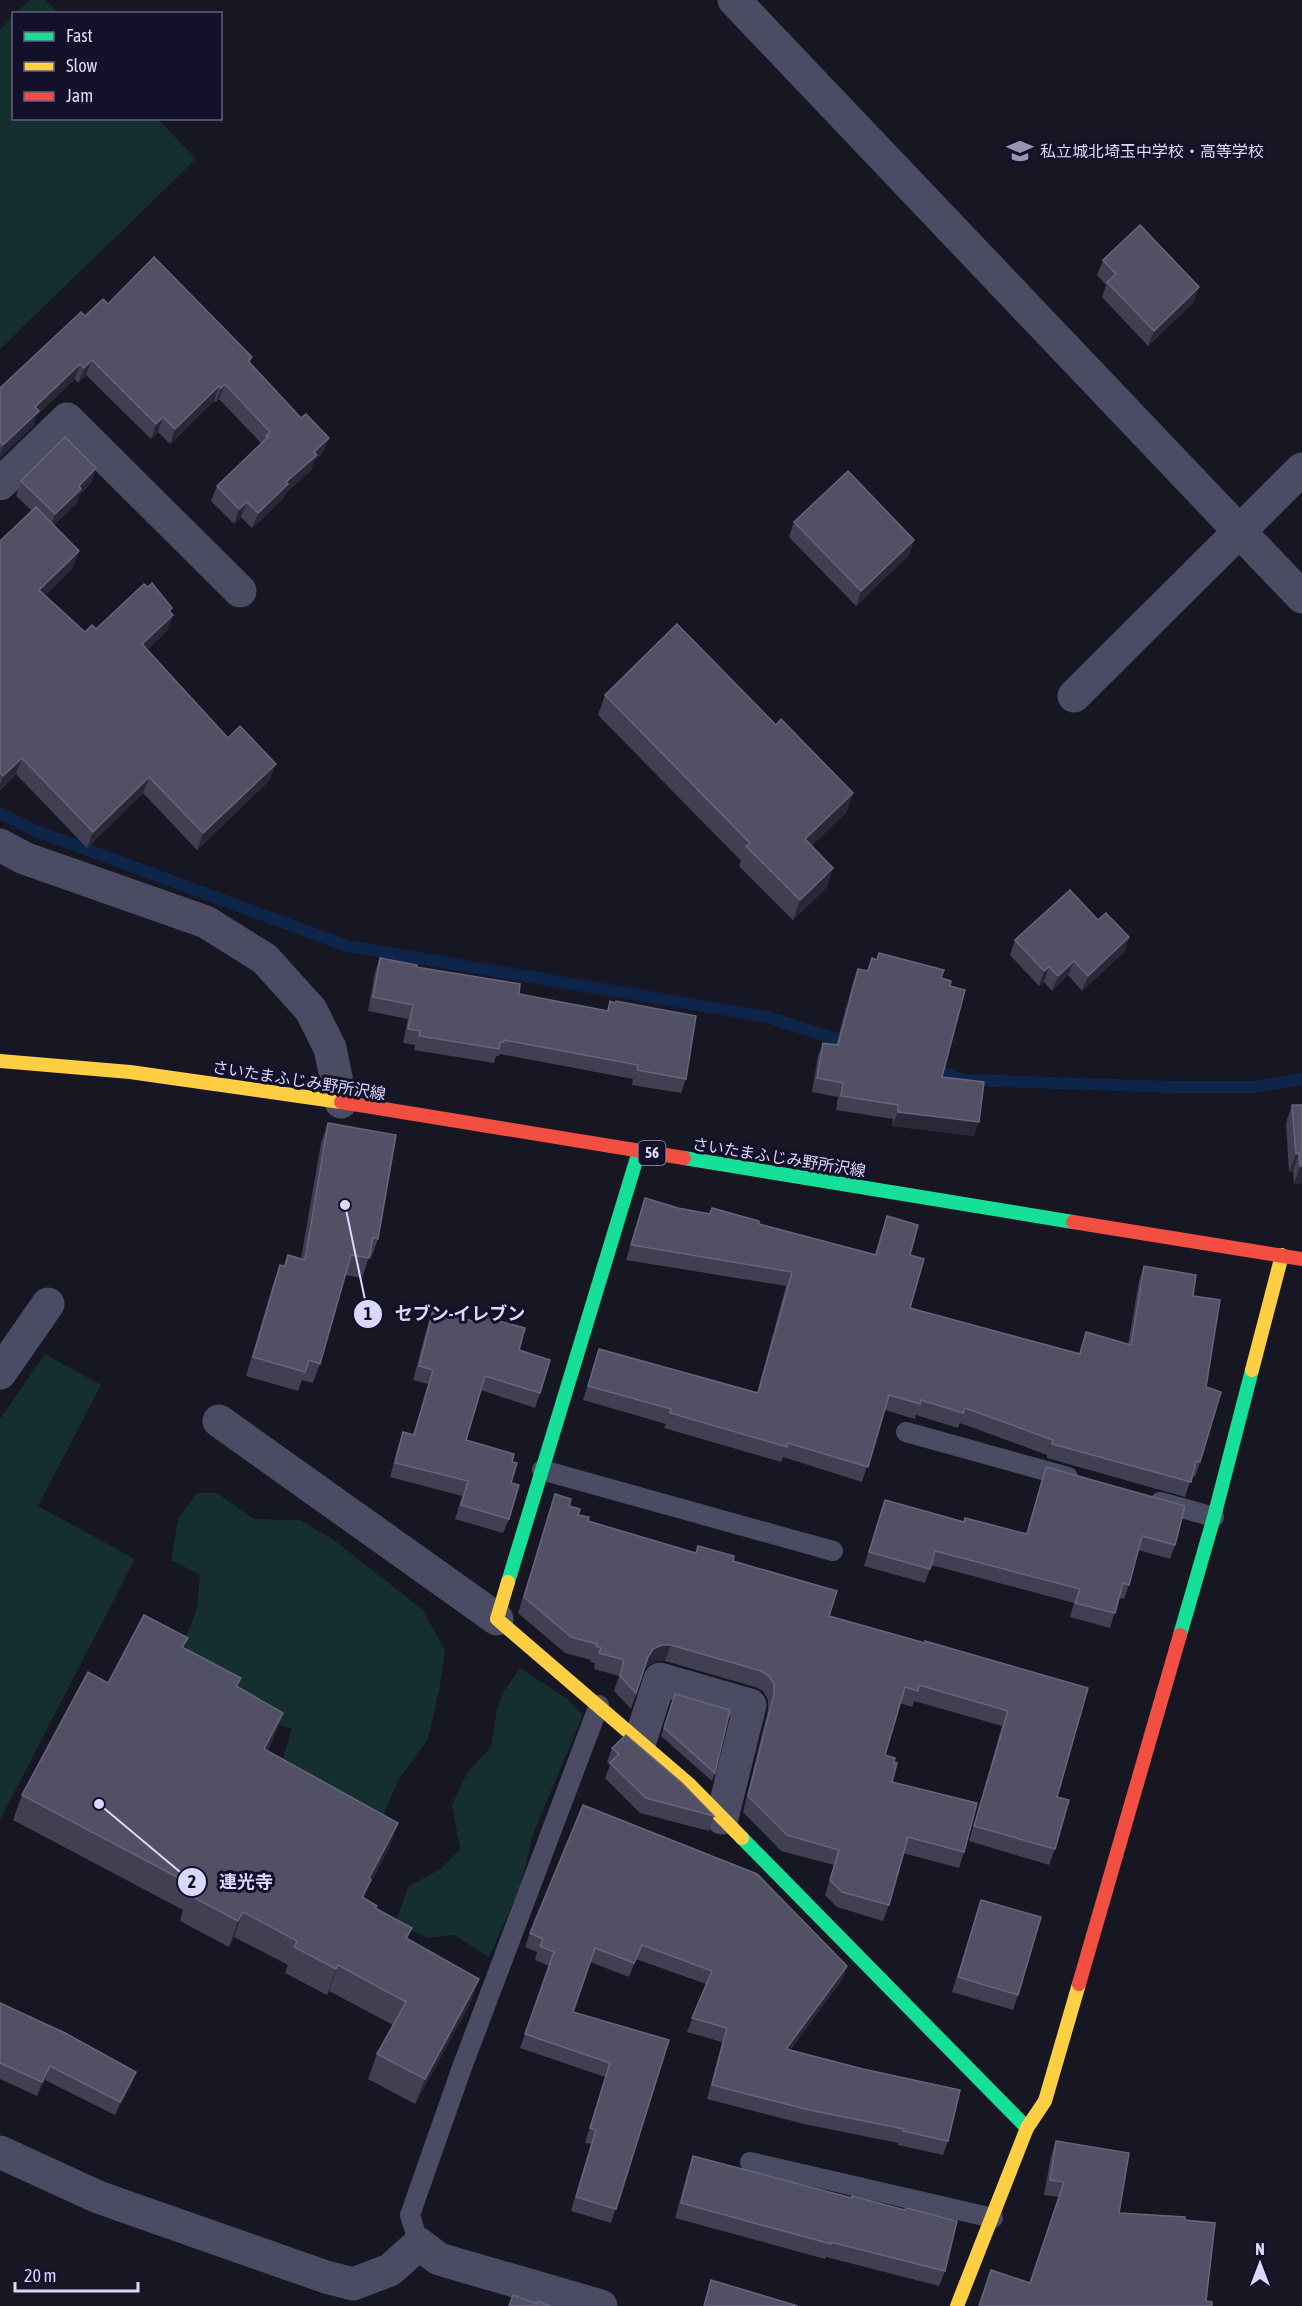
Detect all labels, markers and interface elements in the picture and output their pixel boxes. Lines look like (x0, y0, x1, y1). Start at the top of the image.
legend (12, 12, 222, 120)
text: Fast (66, 25, 93, 46)
text: Slow (66, 55, 97, 76)
text: Jam (66, 85, 93, 106)
school or university icon: 私立城北埼玉中学校・高等学校 (1005, 136, 1035, 166)
place label: 私立城北埼玉中学校・高等学校 (1040, 142, 1264, 160)
street label: さいたまふじみ野所沢線 (211, 1057, 387, 1103)
street label: さいたまふじみ野所沢線 (691, 1134, 867, 1180)
road number: 56 (638, 1141, 666, 1165)
callout: セブン-イレブン (353, 1296, 537, 1332)
text: 1 (364, 1303, 372, 1324)
text: セブン-イレブン (395, 1303, 525, 1324)
callout: 連光寺 (177, 1864, 285, 1900)
text: 2 (188, 1871, 196, 1892)
text: 連光寺 (219, 1871, 273, 1892)
north arrow (1230, 2234, 1290, 2294)
text: N (1255, 2240, 1265, 2258)
scale bar (15, 2255, 138, 2293)
text: 20 m (24, 2265, 56, 2286)

